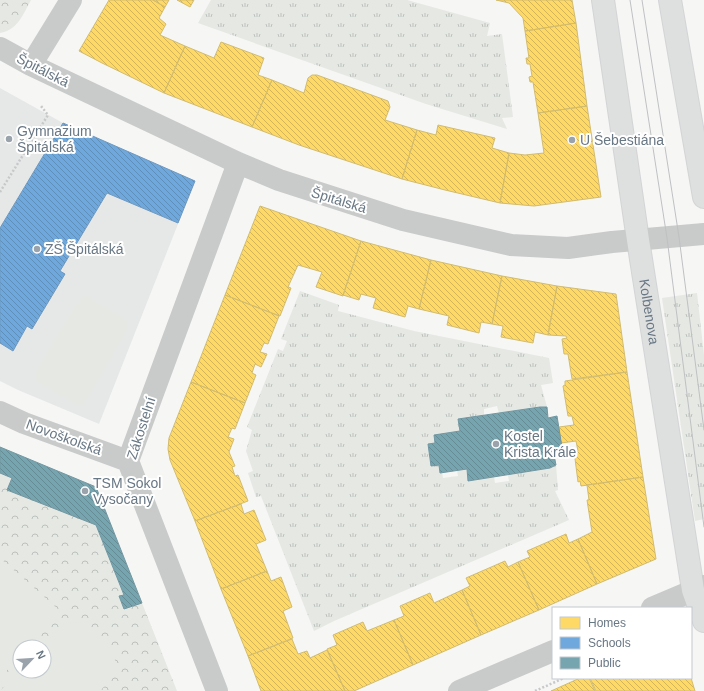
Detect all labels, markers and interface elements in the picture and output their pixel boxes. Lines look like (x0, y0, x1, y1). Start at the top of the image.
street label: Špitálská (14, 50, 72, 90)
place label: Gymnazium Špitálská (17, 123, 92, 155)
place label: U Šebestiána (580, 132, 664, 148)
marker: Gymnazium Špitálská (4, 134, 14, 144)
marker: U Šebestiána (567, 135, 577, 145)
street label: Špitálská (309, 184, 369, 216)
place label: ZŠ Špitálská (45, 241, 124, 257)
marker: ZŠ Špitálská (32, 244, 42, 254)
street label: Kolbenova (636, 278, 662, 346)
street label: Zákostelní (123, 395, 159, 461)
street label: Novoškolská (24, 416, 104, 458)
place label: Kostel Krista Krále (504, 428, 577, 460)
marker: Kostel Krista Krále (491, 439, 501, 449)
place label: TSM Sokol Vysočany (93, 475, 161, 507)
marker: TSM Sokol Vysočany (80, 486, 90, 496)
legend (552, 607, 692, 679)
text: Homes (588, 616, 626, 630)
text: Schools (588, 636, 631, 650)
north arrow (12, 639, 52, 679)
text: N (34, 649, 48, 661)
text: Public (588, 656, 621, 670)

